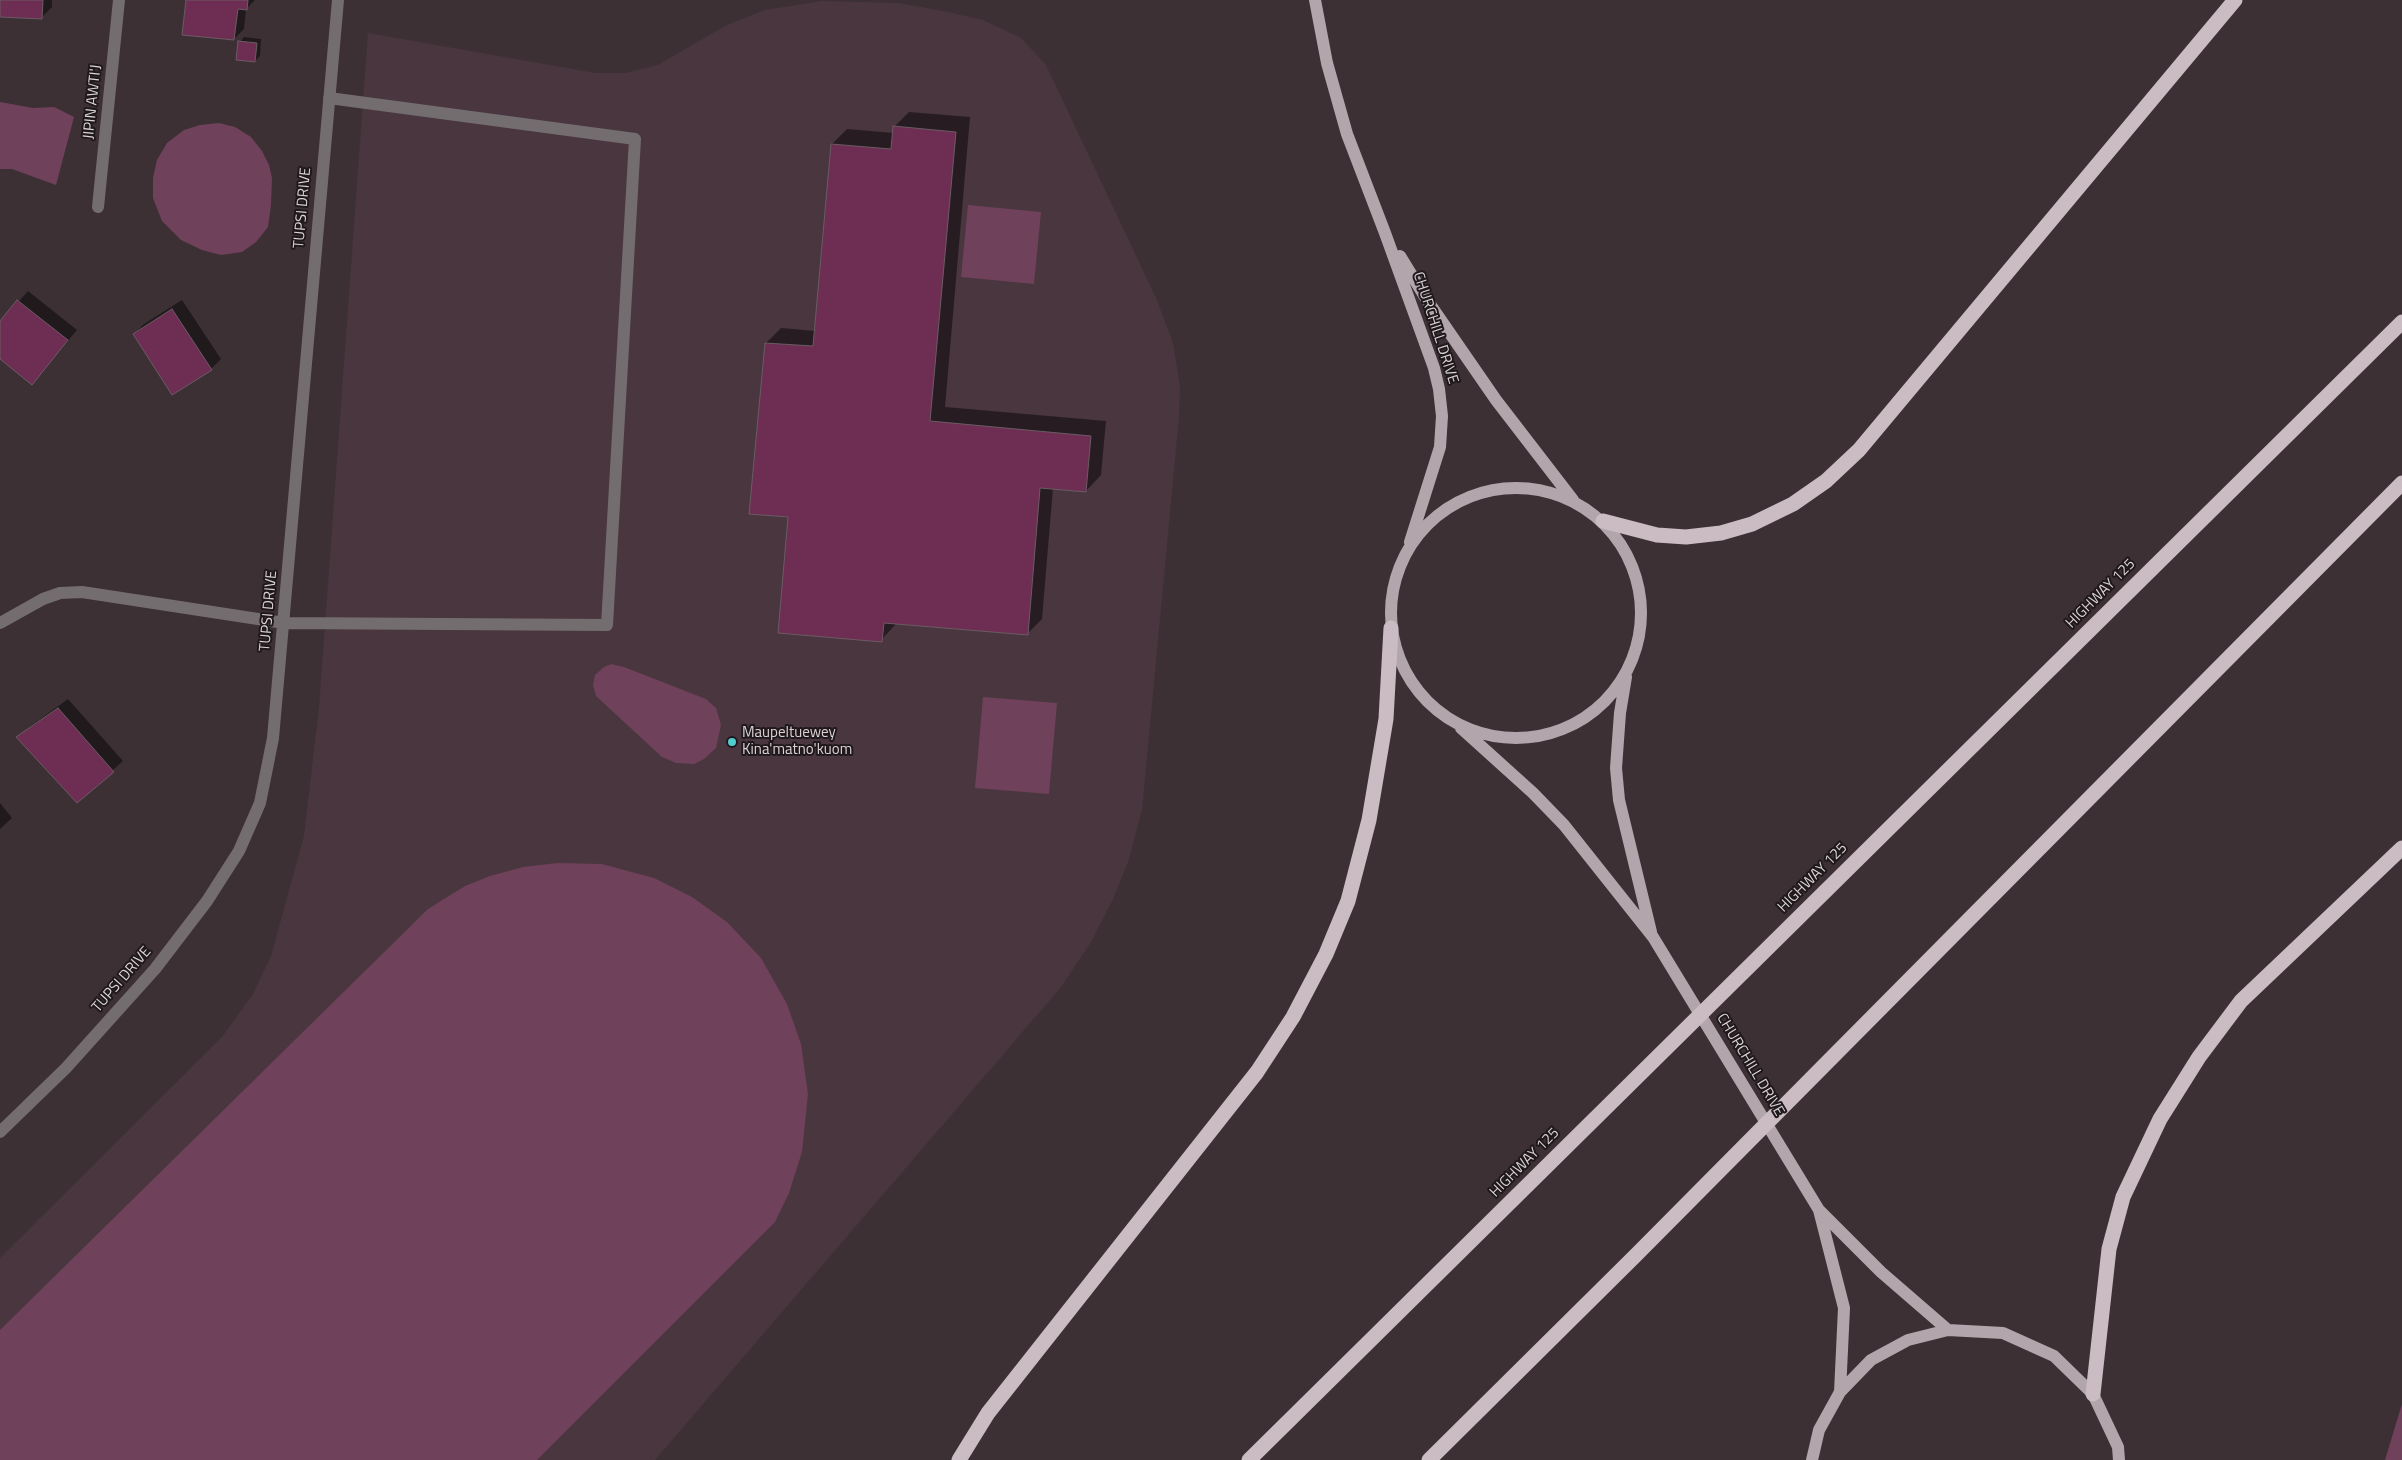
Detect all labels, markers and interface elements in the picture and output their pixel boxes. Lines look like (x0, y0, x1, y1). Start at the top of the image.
street label: JIPIN AWTI'J (80, 64, 106, 140)
street label: TUPSI DRIVE (290, 167, 316, 249)
street label: CHURCHILL DRIVE (1408, 270, 1462, 386)
street label: HIGHWAY 125 (2062, 555, 2140, 633)
street label: TUPSI DRIVE (256, 570, 282, 652)
place label: Maupeltuewey Kina'matno'kuom (742, 724, 852, 759)
marker: Maupeltuewey Kina'matno'kuom (726, 736, 738, 748)
street label: HIGHWAY 125 (1774, 839, 1852, 917)
street label: TUPSI DRIVE (89, 943, 155, 1017)
street label: CHURCHILL DRIVE (1712, 1010, 1788, 1120)
street label: HIGHWAY 125 (1486, 1124, 1564, 1202)

